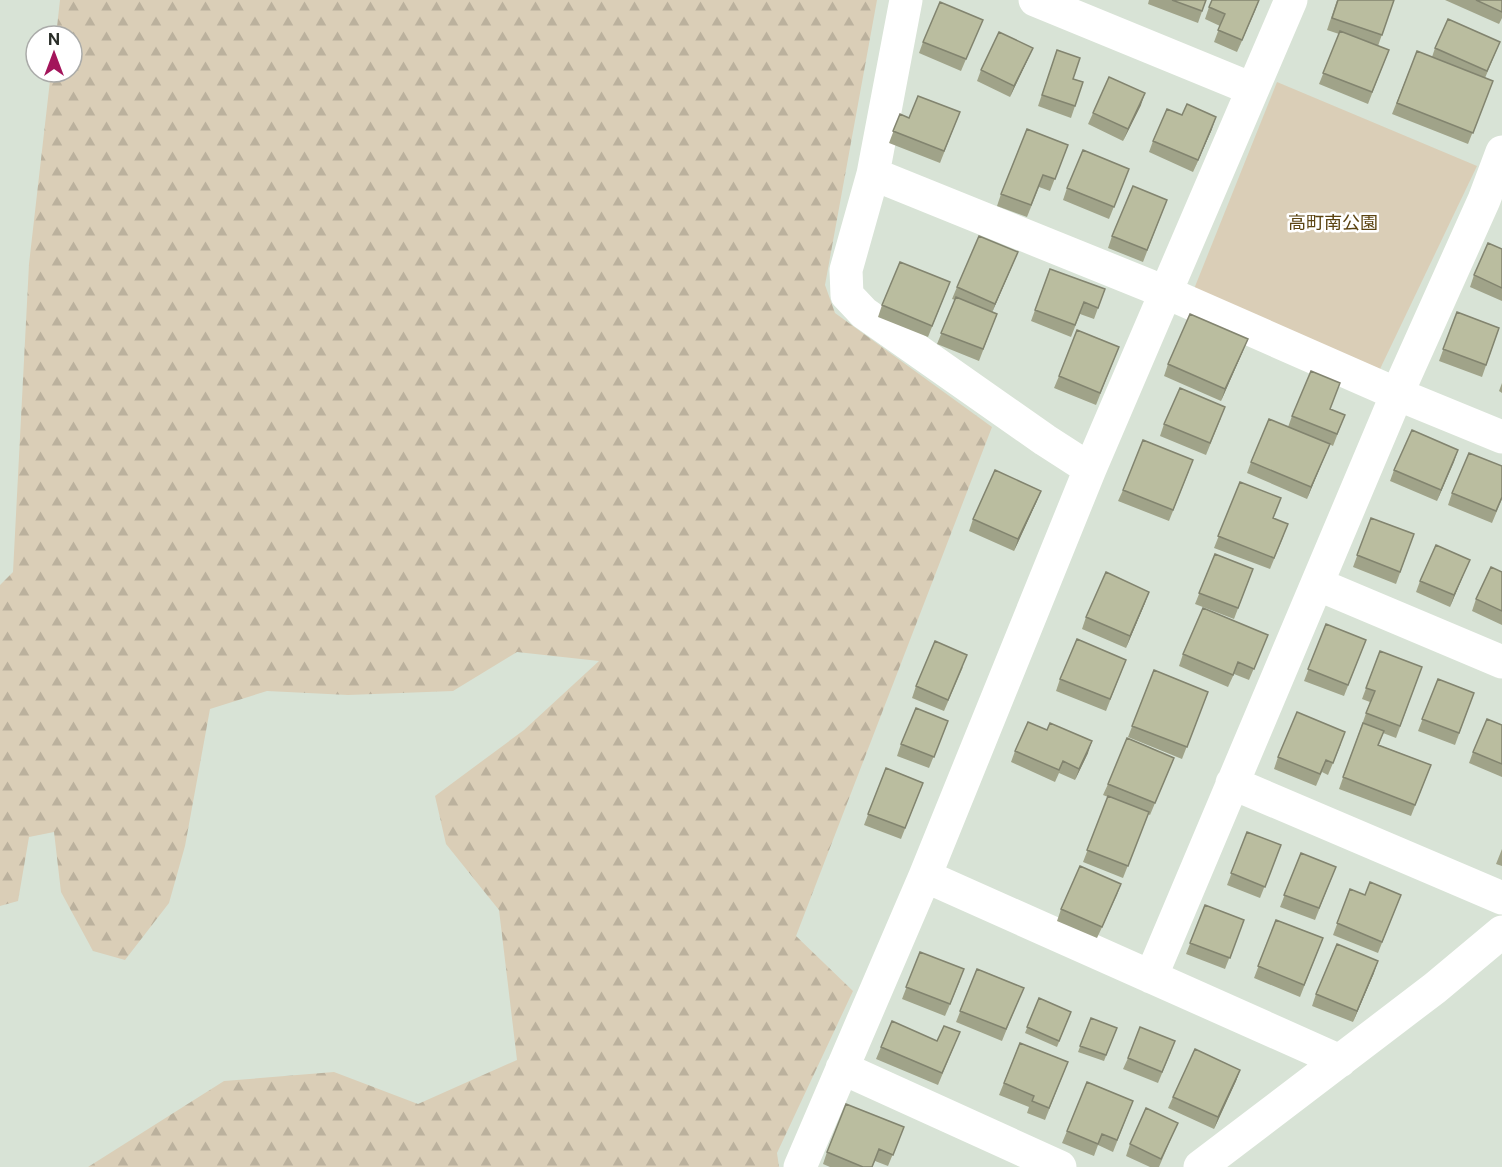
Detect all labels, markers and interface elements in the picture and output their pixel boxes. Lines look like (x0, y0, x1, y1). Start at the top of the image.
north arrow (24, 24, 84, 84)
text: N (48, 30, 60, 49)
park label: 高町南公園 (1288, 212, 1378, 233)

